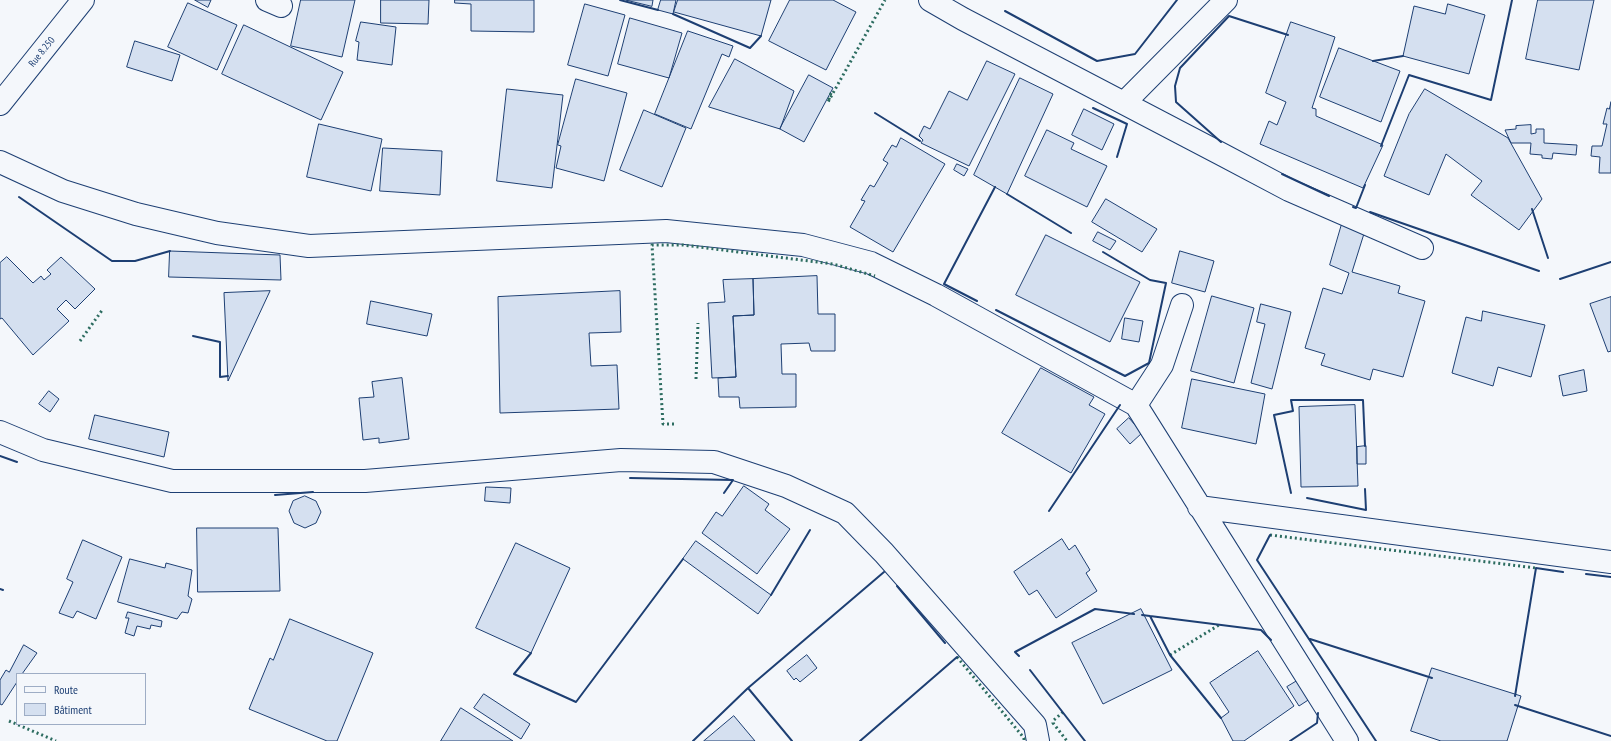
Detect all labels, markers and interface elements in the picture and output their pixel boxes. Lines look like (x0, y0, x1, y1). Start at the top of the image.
street label: Rue 8.250 (26, 35, 58, 69)
legend (16, 673, 146, 725)
text: Route (54, 682, 78, 697)
text: Bâtiment (54, 702, 92, 717)

